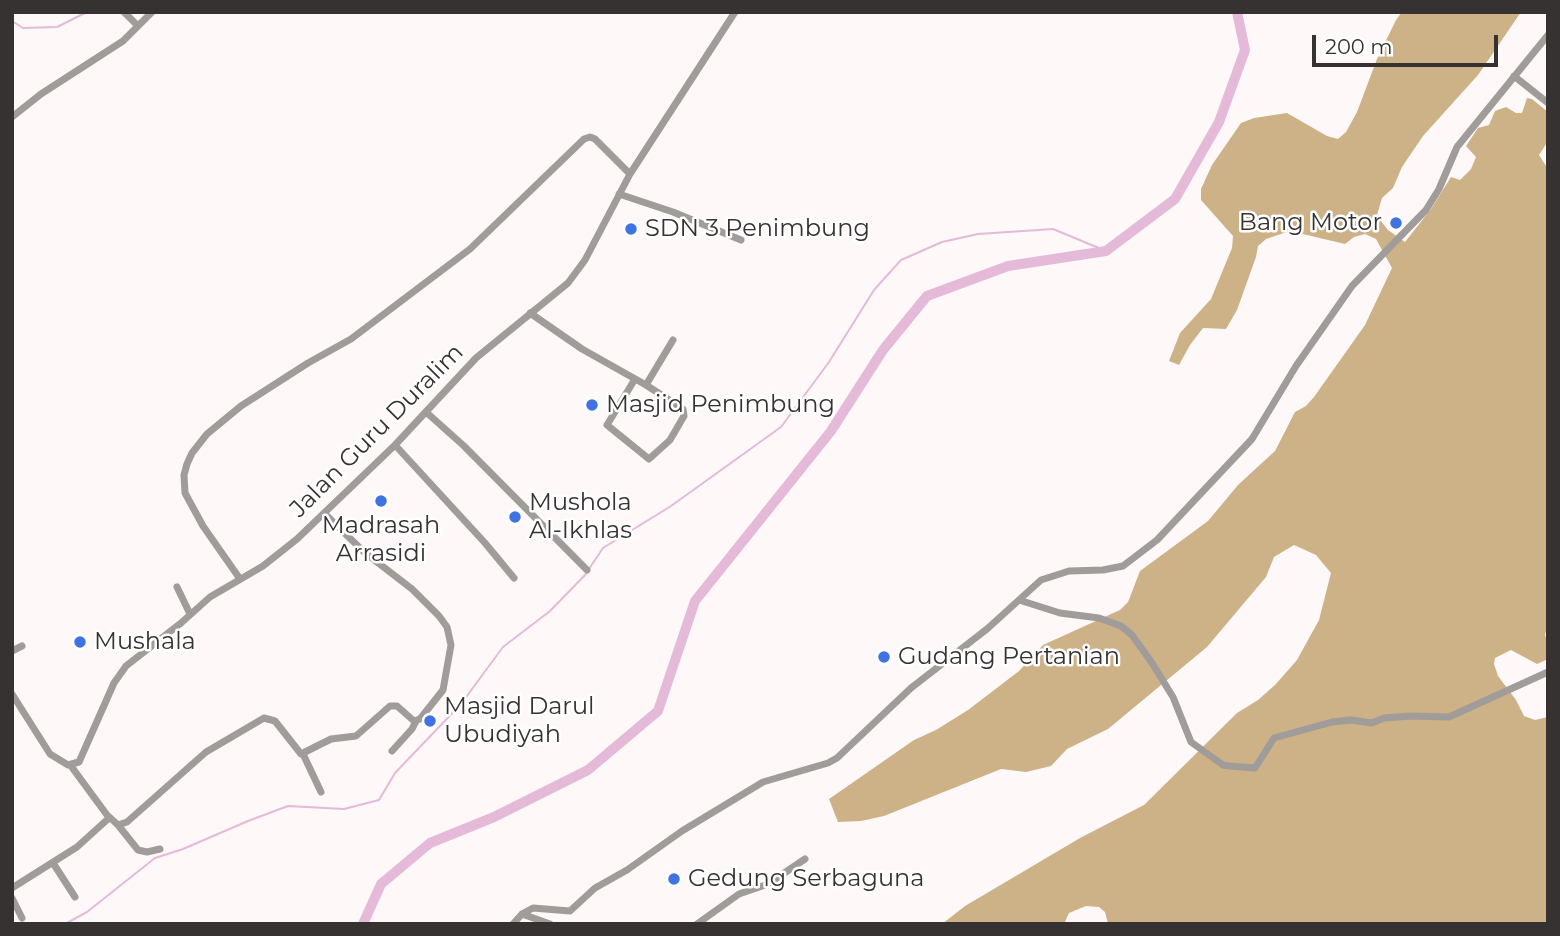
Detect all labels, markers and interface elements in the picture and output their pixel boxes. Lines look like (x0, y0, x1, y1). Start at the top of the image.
scale bar (1315, 21, 1500, 65)
text: 200 m (1325, 34, 1392, 59)
place label: Bang Motor (1239, 209, 1382, 237)
place label: SDN 3 Penimbung (645, 215, 870, 243)
marker: Bang Motor (1388, 215, 1404, 231)
marker: SDN 3 Penimbung (623, 221, 639, 237)
street label: Jalan Guru Duralim (284, 338, 470, 524)
place label: Masjid Penimbung (606, 391, 835, 419)
marker: Masjid Penimbung (584, 397, 600, 413)
place label: Mushola Al-Ikhlas (529, 489, 632, 545)
marker: Madrasah Arrasidi (373, 493, 389, 509)
marker: Mushola Al-Ikhlas (507, 509, 523, 525)
place label: Madrasah Arrasidi (322, 512, 440, 568)
place label: Mushala (94, 628, 196, 656)
marker: Mushala (72, 634, 88, 650)
place label: Gudang Pertanian (898, 643, 1120, 671)
marker: Gudang Pertanian (876, 649, 892, 665)
place label: Masjid Darul Ubudiyah (444, 693, 595, 749)
marker: Masjid Darul Ubudiyah (422, 713, 438, 729)
place label: Gedung Serbaguna (688, 865, 924, 893)
marker: Gedung Serbaguna (666, 871, 682, 887)

